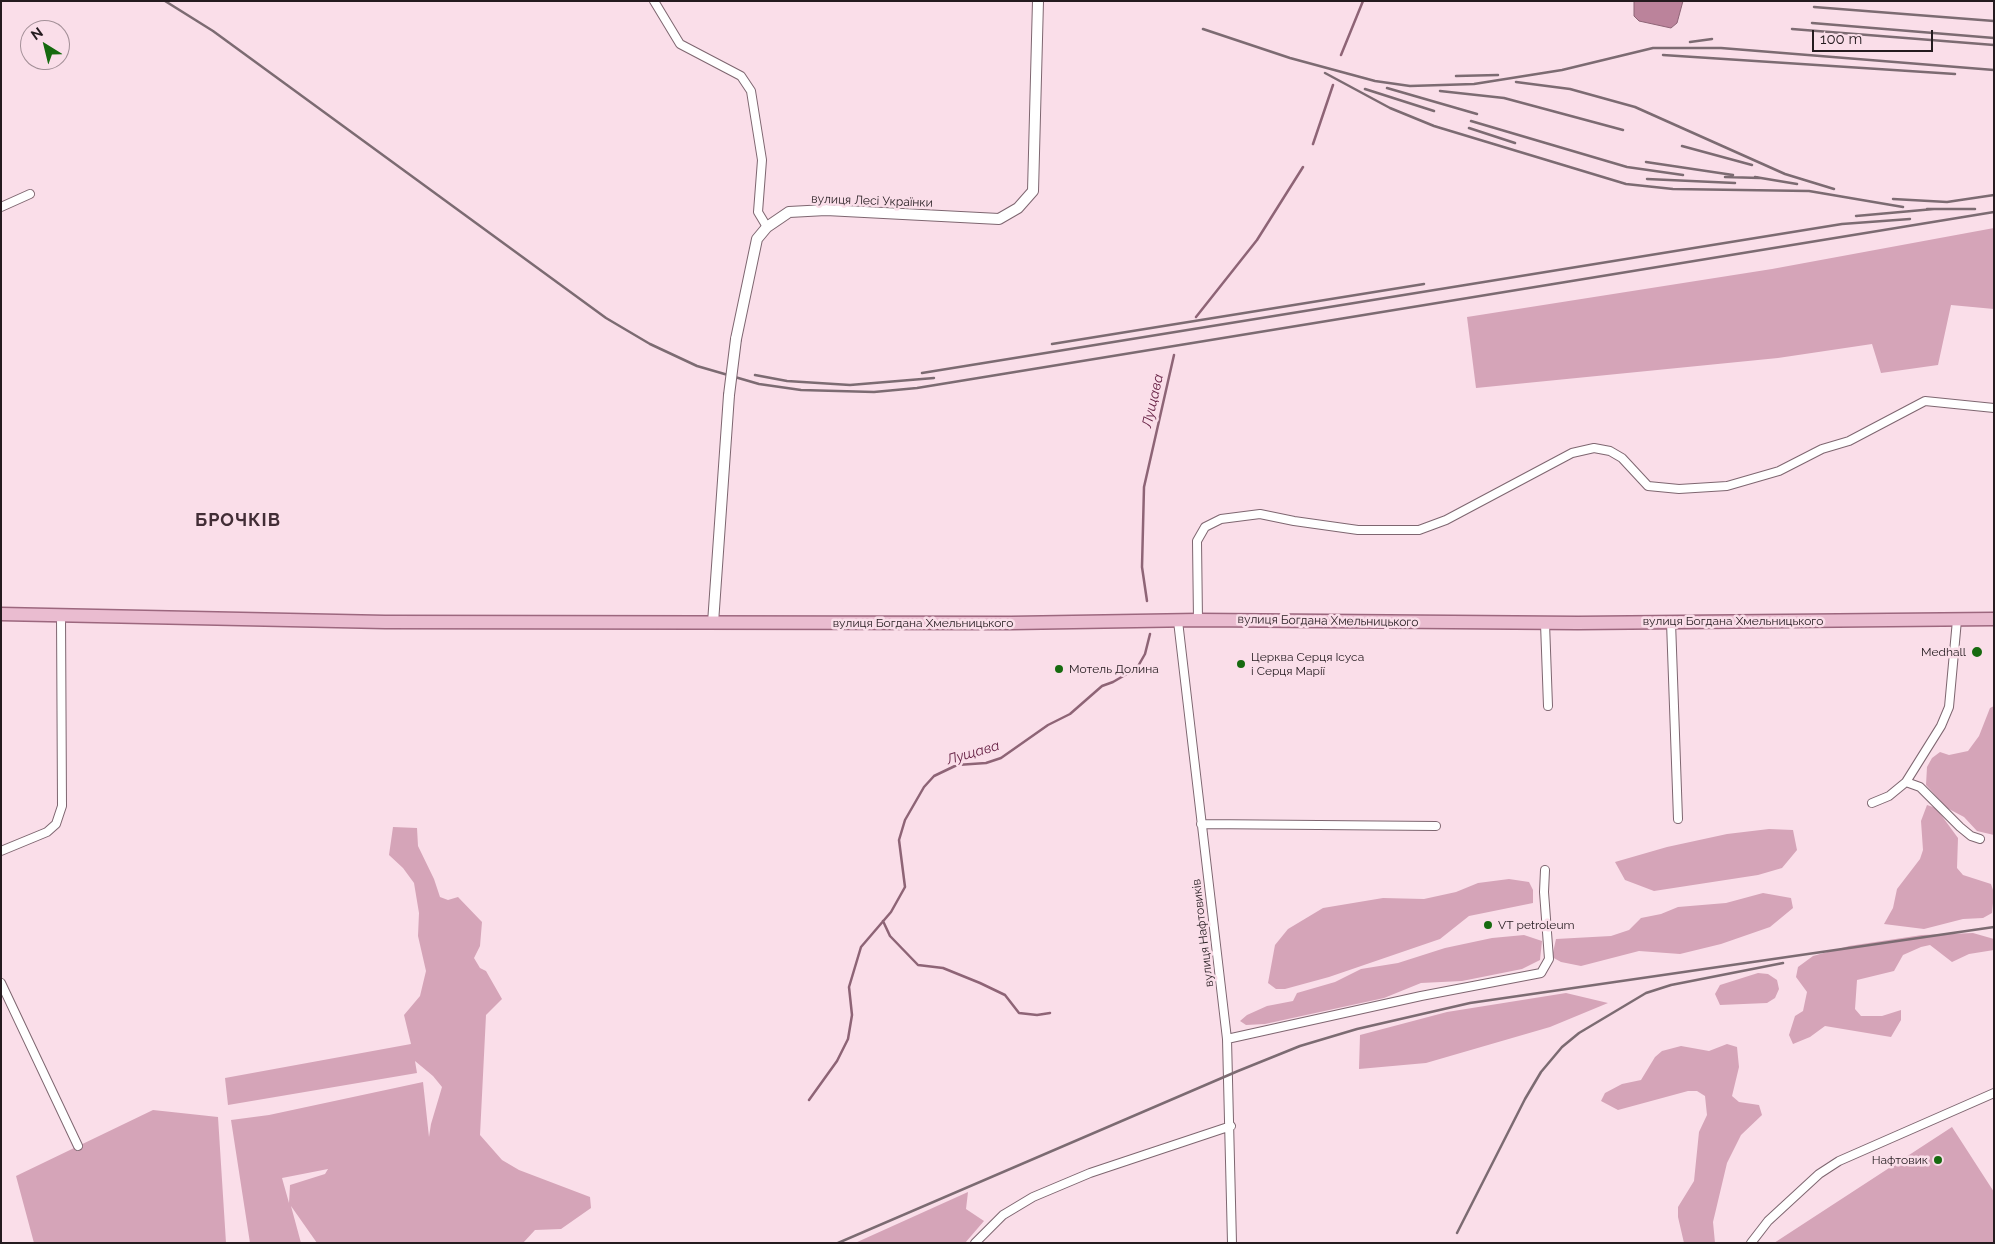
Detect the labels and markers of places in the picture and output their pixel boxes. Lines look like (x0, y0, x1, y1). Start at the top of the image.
place label: Medhall (1921, 645, 1966, 659)
marker: Medhall (1970, 645, 1984, 659)
place label: Церква Серця Ісуса і Серця Марії (1251, 650, 1364, 678)
marker: Церква Серця Ісуса і Серця Марії (1235, 658, 1247, 670)
place label: Мотель Долина (1069, 662, 1159, 676)
marker: Мотель Долина (1053, 663, 1065, 675)
place label: VT petroleum (1498, 918, 1575, 932)
marker: VT petroleum (1482, 919, 1494, 931)
place label: Нафтовик (1872, 1153, 1928, 1167)
marker: Нафтовик (1932, 1154, 1944, 1166)

